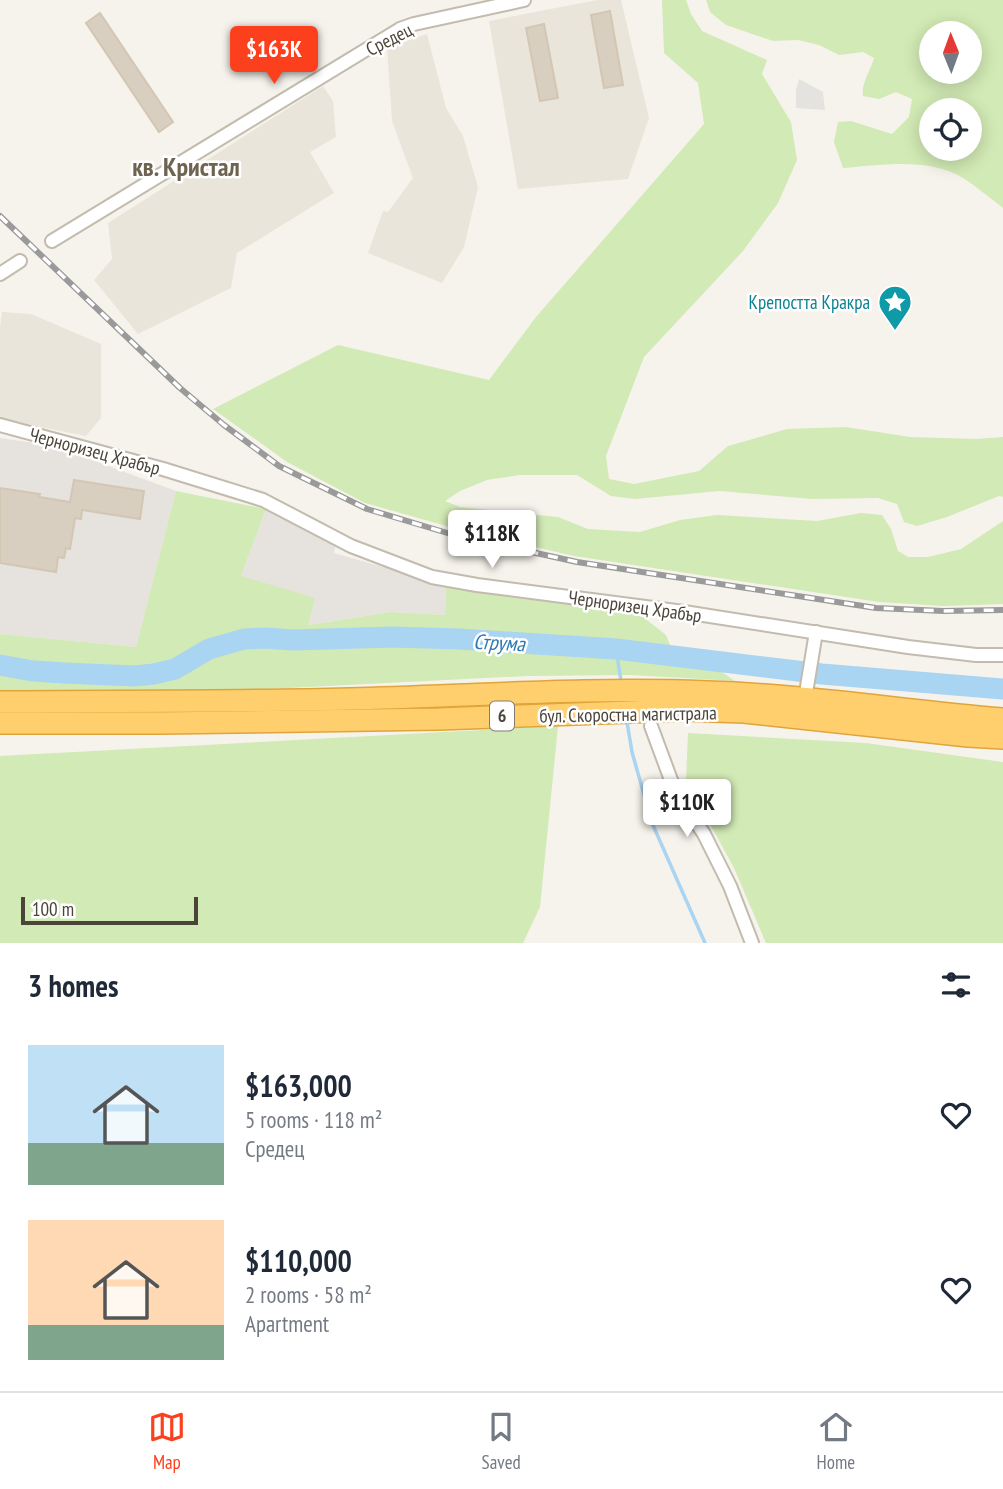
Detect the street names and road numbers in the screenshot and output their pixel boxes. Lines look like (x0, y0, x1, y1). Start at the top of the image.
street label: Средец (362, 17, 417, 61)
street label: Черноризец Храбър (27, 422, 163, 480)
street label: Черноризец Храбър (567, 585, 703, 627)
street label: бул. Скоростна магистрала (539, 700, 717, 728)
road number: 6 (490, 702, 514, 730)

